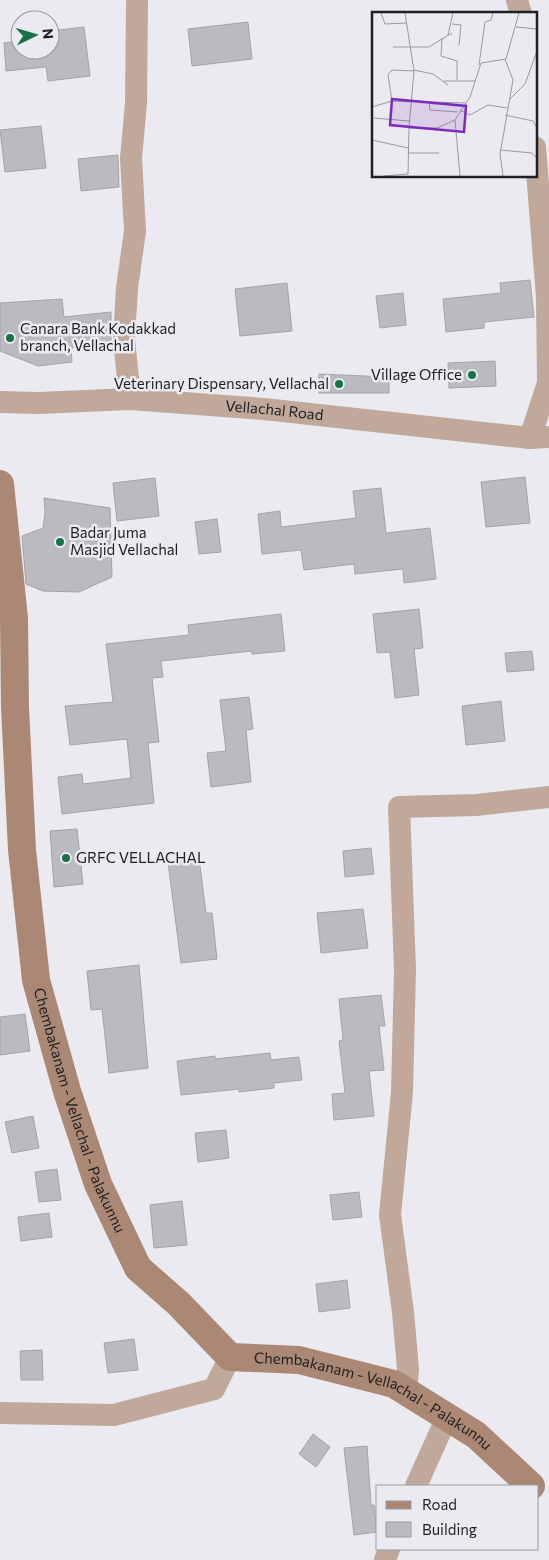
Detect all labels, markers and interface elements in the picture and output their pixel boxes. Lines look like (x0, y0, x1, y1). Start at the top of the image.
north arrow (10, 10, 60, 60)
inset map (372, 12, 536, 178)
text: N (40, 28, 57, 40)
place label: Canara Bank Kodakkad branch, Vellachal (20, 319, 176, 354)
marker: Canara Bank Kodakkad branch, Vellachal (4, 332, 16, 344)
place label: Village Office (371, 365, 462, 383)
marker: Village Office (466, 369, 478, 381)
place label: Veterinary Dispensary, Vellachal (114, 374, 329, 392)
marker: Veterinary Dispensary, Vellachal (333, 378, 345, 390)
street label: Vellachal Road (225, 396, 324, 423)
place label: Badar Juma Masjid Vellachal (70, 523, 178, 558)
marker: Badar Juma Masjid Vellachal (54, 536, 66, 548)
place label: GRFC VELLACHAL (76, 848, 206, 866)
marker: GRFC VELLACHAL (60, 852, 72, 864)
street label: Chembakanam - Vellachal - Palakunnu (31, 985, 130, 1235)
street label: Chembakanam - Vellachal - Palakunnu (254, 1348, 496, 1453)
legend (376, 1485, 539, 1550)
text: Road (422, 1495, 457, 1513)
text: Building (422, 1520, 477, 1538)

